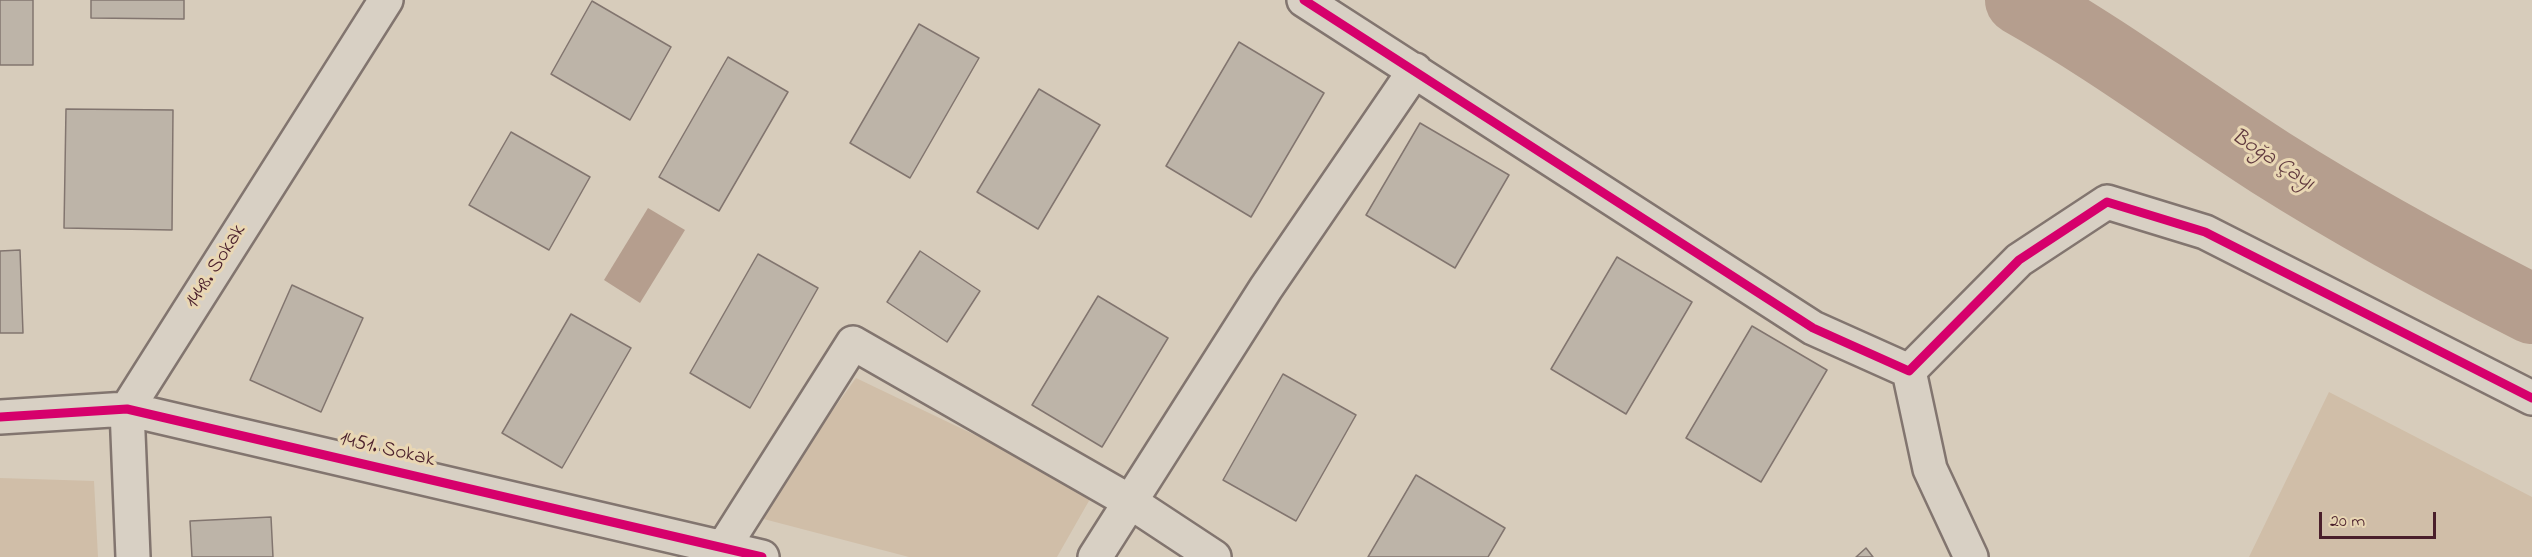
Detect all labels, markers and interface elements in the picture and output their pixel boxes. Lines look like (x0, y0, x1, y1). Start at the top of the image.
water label: Boğa Çayı (2226, 124, 2318, 198)
street label: 1448. Sokak (181, 220, 253, 314)
street label: 1451. Sokak (337, 428, 437, 474)
scale bar (2322, 500, 2439, 538)
text: 20 m (2330, 509, 2365, 535)

